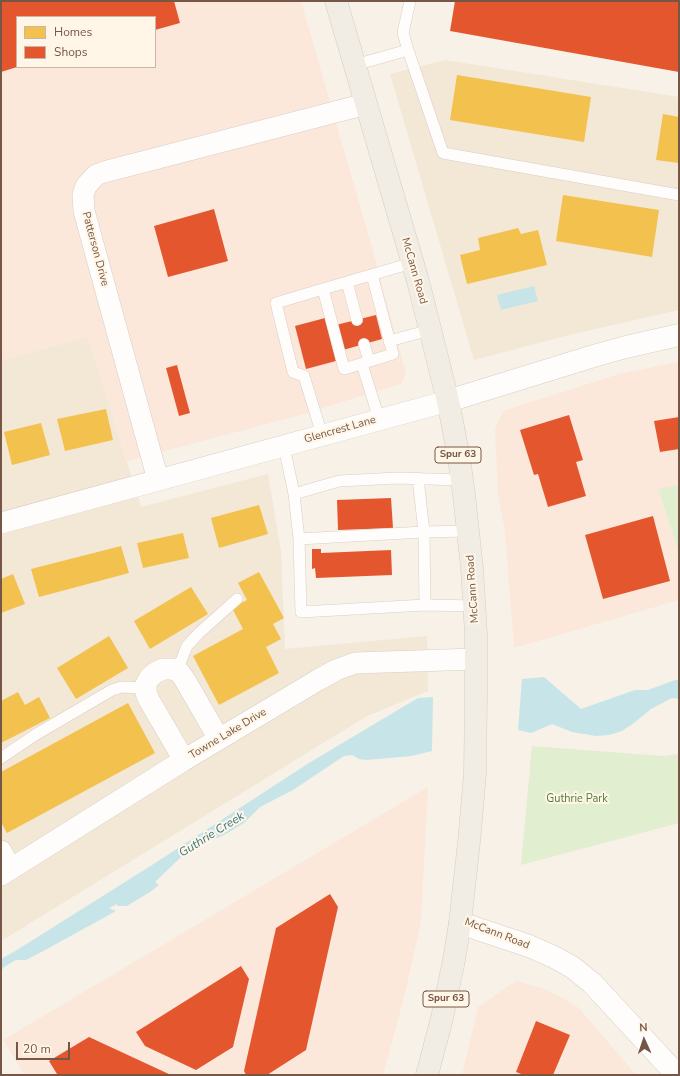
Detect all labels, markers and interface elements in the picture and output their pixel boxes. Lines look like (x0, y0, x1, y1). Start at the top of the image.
legend (16, 16, 156, 68)
text: Homes (54, 24, 92, 40)
text: Shops (54, 44, 88, 60)
street label: Patterson Drive (79, 210, 111, 288)
street label: McCann Road (398, 236, 430, 306)
street label: Glencrest Lane (303, 413, 377, 447)
road number: Spur 63 (435, 447, 481, 463)
street label: McCann Road (464, 554, 482, 624)
street label: Towne Lake Drive (187, 706, 269, 762)
park label: Guthrie Park (546, 792, 608, 806)
water label: Guthrie Creek (177, 809, 247, 861)
street label: McCann Road (463, 916, 531, 952)
road number: Spur 63 (423, 991, 469, 1007)
north arrow (624, 1020, 664, 1060)
text: N (639, 1020, 648, 1035)
scale bar (18, 1034, 72, 1060)
text: 20 m (23, 1041, 51, 1057)

